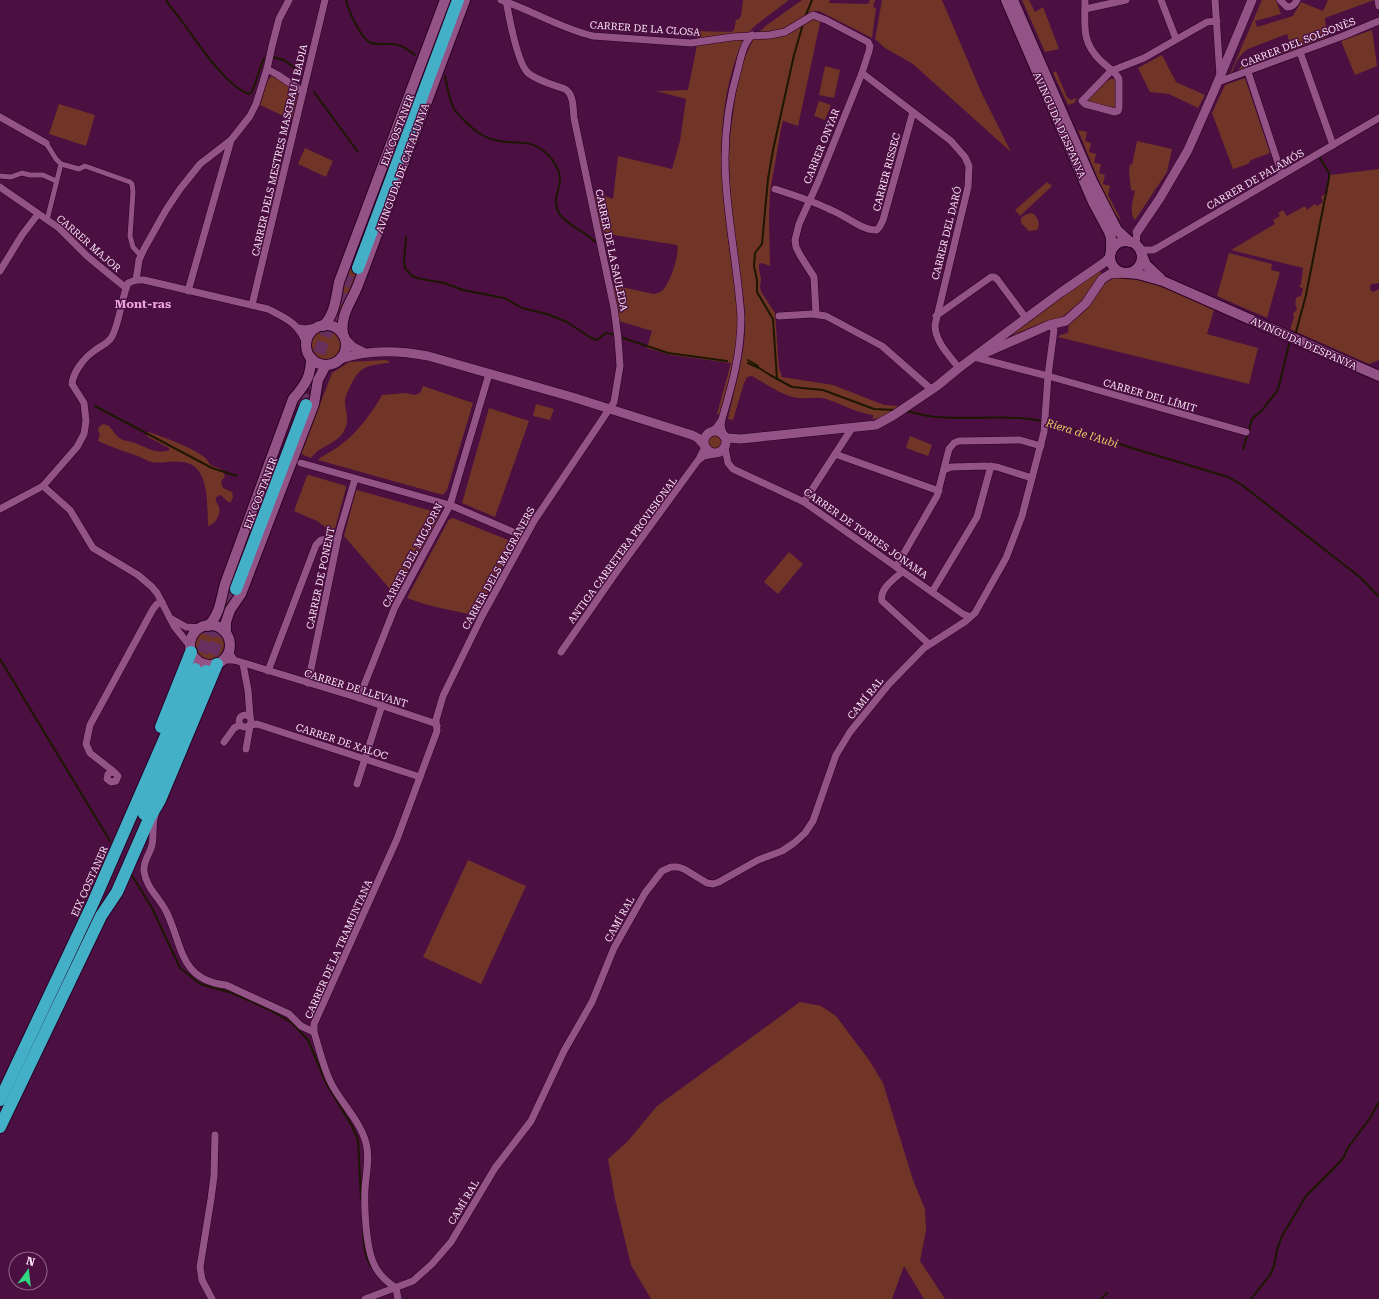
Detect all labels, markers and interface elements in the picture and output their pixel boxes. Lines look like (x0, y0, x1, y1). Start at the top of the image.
street label: CARRER DEL SOLSONÈS (1239, 15, 1357, 69)
street label: CARRER DE LA CLOSA (589, 19, 701, 38)
street label: CARRER DELS MESTRES MASGRAU I BADIA (250, 43, 309, 257)
street label: AVINGUDA D'ESPANYA (1031, 71, 1088, 180)
street label: EIX COSTANER (379, 93, 416, 168)
street label: AVINGUDA DE CATALUNYA (374, 102, 431, 235)
street label: CARRER ONYAR (801, 107, 842, 185)
street label: CARRER RISSEC (871, 132, 902, 212)
street label: CARRER DE PALAMÓS (1205, 147, 1306, 212)
street label: CARRER DEL DARÓ (930, 185, 963, 281)
street label: CARRER DE LA SAULEDA (593, 188, 630, 312)
street label: CARRER MAJOR (54, 213, 123, 274)
district label: Mont-ras (115, 297, 171, 311)
street label: AVINGUDA D'ESPANYA (1249, 315, 1358, 372)
street label: CARRER DEL LÍMIT (1102, 377, 1198, 414)
water label: Riera de l'Aubi (1043, 416, 1120, 451)
street label: EIX COSTANER (242, 456, 279, 531)
street label: ANTIGA CARRETERA PROVISIONAL (566, 475, 679, 625)
street label: CARRER DE TORRES JONAMA (801, 486, 930, 581)
street label: CARRER DEL MIGJORN (380, 501, 445, 609)
street label: CARRER DELS MAGRANERS (460, 505, 537, 632)
street label: CARRER DE PONENT (304, 526, 337, 630)
street label: CARRER DE LLEVANT (303, 668, 409, 710)
street label: CAMÍ RAL (845, 675, 885, 721)
street label: CARRER DE XALOC (294, 721, 389, 762)
street label: EIX COSTANER (69, 844, 110, 918)
street label: CARRER DE LA TRAMUNTANA (303, 878, 374, 1020)
street label: CAMÍ RAL (602, 895, 636, 944)
street label: CAMÍ RAL (446, 1178, 481, 1227)
north arrow (8, 1251, 48, 1291)
text: N (25, 1254, 37, 1269)

